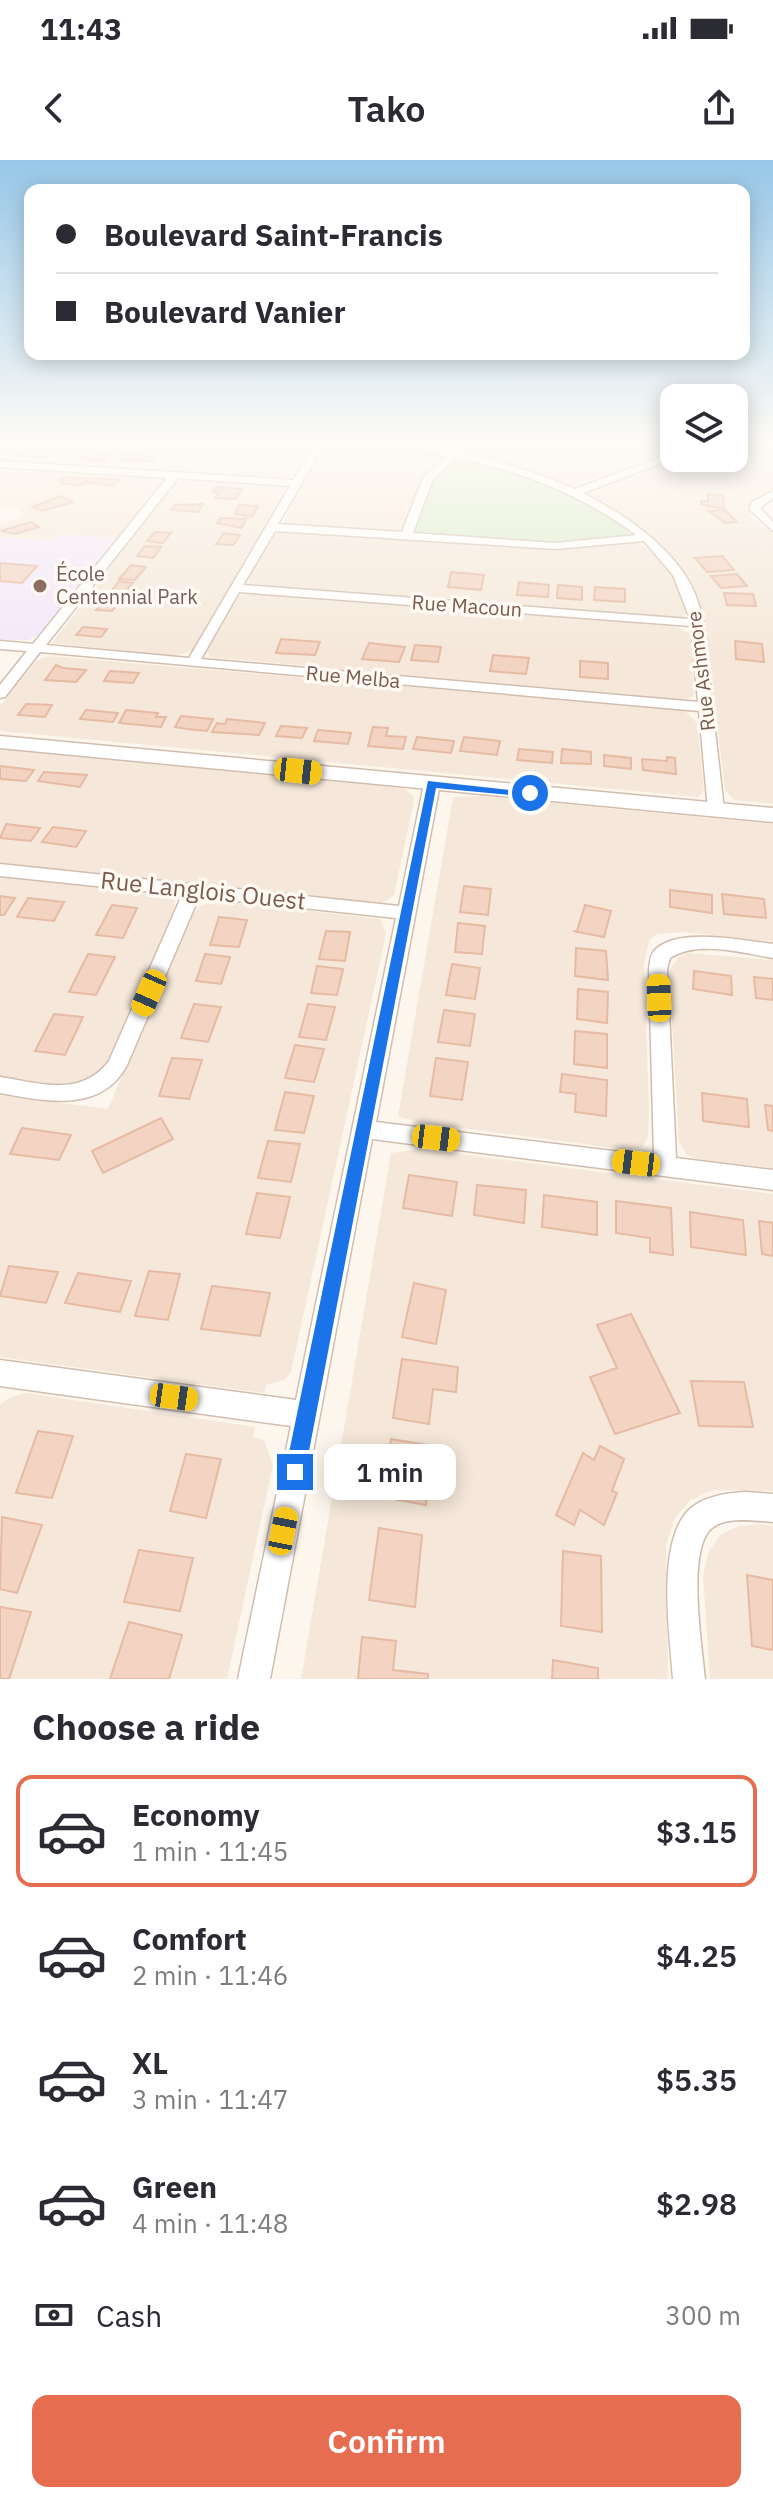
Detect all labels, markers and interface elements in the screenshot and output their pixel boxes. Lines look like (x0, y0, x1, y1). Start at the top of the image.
text: 11:43 (40, 9, 122, 48)
text: Tako (347, 85, 426, 132)
icon: back (32, 86, 76, 130)
icon: share (697, 86, 741, 130)
text: Boulevard Saint-Francis (104, 215, 443, 254)
text: Boulevard Vanier (104, 292, 346, 331)
map controls (660, 384, 748, 472)
button: layers (660, 384, 748, 472)
place label: École Centennial Park (56, 560, 198, 610)
marker: École Centennial Park (31, 577, 49, 595)
street label: Rue Macoun (411, 588, 523, 623)
street label: Rue Ashmore (680, 610, 721, 733)
street label: Rue Melba (305, 659, 402, 694)
car (273, 757, 323, 785)
route start (512, 775, 548, 811)
street label: Rue Langlois Ouest (99, 863, 307, 917)
car (128, 966, 170, 1020)
car (646, 974, 672, 1022)
car (411, 1123, 461, 1153)
car (611, 1148, 661, 1178)
car (149, 1382, 199, 1412)
callout: 1 min (323, 1444, 455, 1500)
route end (277, 1454, 313, 1490)
text: 1 min (356, 1455, 424, 1489)
car (267, 1505, 299, 1557)
text: Choose a ride (32, 1703, 260, 1750)
icon: car (36, 1795, 108, 1867)
text: Economy (132, 1795, 260, 1834)
text: $3.15 (656, 1812, 737, 1851)
text: 1 min · 11:45 (132, 1834, 288, 1868)
icon: car (36, 1919, 108, 1991)
text: Comfort (132, 1919, 247, 1958)
text: $4.25 (656, 1936, 737, 1975)
text: 2 min · 11:46 (132, 1958, 288, 1992)
icon: car (36, 2043, 108, 2115)
text: XL (132, 2043, 168, 2082)
text: $5.35 (656, 2060, 737, 2099)
text: 3 min · 11:47 (132, 2082, 288, 2116)
icon: car (36, 2167, 108, 2239)
text: Green (132, 2167, 217, 2206)
text: $2.98 (656, 2184, 737, 2223)
text: 4 min · 11:48 (132, 2206, 288, 2240)
icon: cash (32, 2293, 76, 2337)
text: Cash (96, 2296, 162, 2335)
text: 300 m (665, 2298, 741, 2332)
button: Confirm (32, 2395, 741, 2487)

